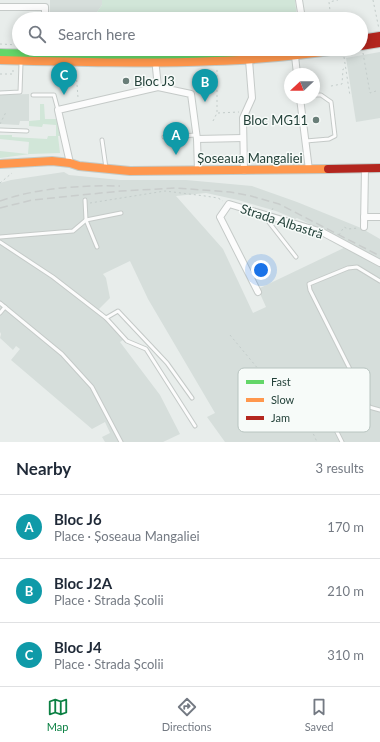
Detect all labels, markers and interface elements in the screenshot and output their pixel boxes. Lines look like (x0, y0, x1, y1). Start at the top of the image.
search box (12, 12, 368, 56)
icon: search (26, 23, 48, 45)
text: Search here (58, 25, 135, 43)
pin: C (51, 62, 77, 95)
north arrow (284, 68, 320, 104)
pin: B (192, 69, 218, 102)
place label: Bloc J3 (134, 73, 175, 89)
marker: Bloc J3 (121, 76, 131, 86)
place label: Bloc MG11 (243, 112, 308, 128)
marker: Bloc MG11 (311, 115, 321, 125)
pin: A (163, 122, 189, 155)
street label: Șoseaua Mangaliei (197, 150, 303, 166)
street label: Strada Albastră (239, 200, 325, 242)
your location (251, 260, 271, 280)
legend (238, 368, 370, 432)
text: Fast (271, 375, 291, 388)
text: Slow (271, 393, 295, 406)
text: Jam (271, 411, 290, 424)
text: Nearby (16, 458, 71, 479)
text: 3 results (316, 460, 364, 476)
text: Bloc J6 (54, 510, 102, 528)
text: A (24, 519, 34, 535)
text: 170 m (327, 519, 364, 535)
text: Place · Șoseaua Mangaliei (54, 528, 200, 544)
text: Bloc J2A (54, 574, 112, 592)
text: B (25, 583, 33, 599)
text: 210 m (327, 583, 364, 599)
text: Place · Strada Școlii (54, 592, 164, 608)
text: Bloc J4 (54, 638, 102, 656)
text: C (25, 647, 33, 663)
text: 310 m (327, 647, 364, 663)
text: Place · Strada Școlii (54, 656, 164, 672)
tab: Map (47, 696, 69, 733)
tab: Directions (162, 696, 211, 733)
tab: Saved (305, 696, 333, 733)

